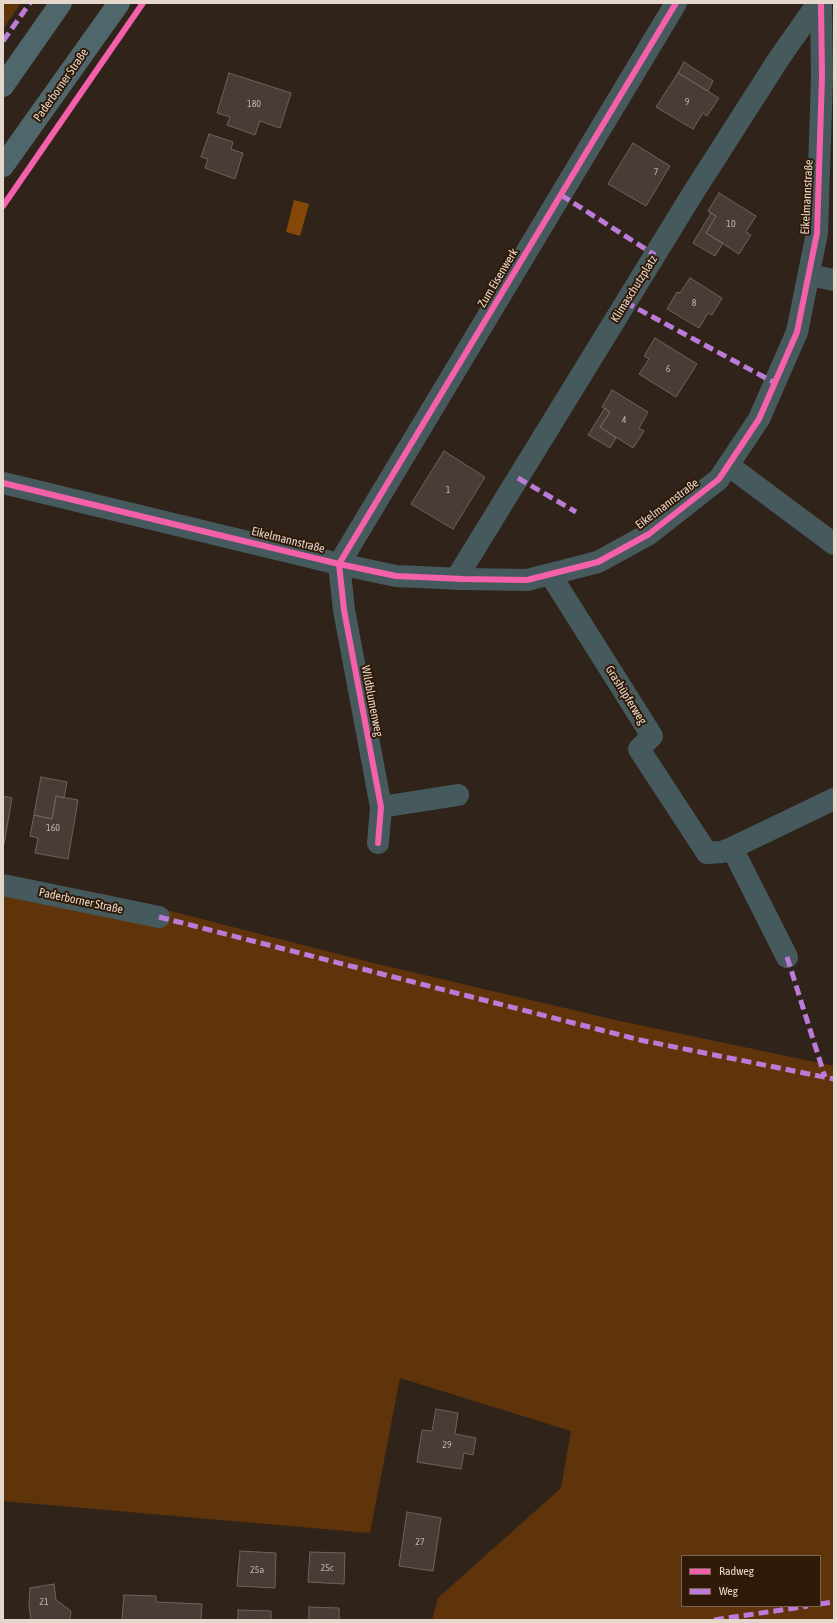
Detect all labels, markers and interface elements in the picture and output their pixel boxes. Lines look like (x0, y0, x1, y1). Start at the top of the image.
street label: Paderborner Straße (31, 46, 91, 124)
house number: 9 (685, 96, 689, 108)
house number: 180 (247, 98, 261, 110)
street label: Eikelmannstraße (798, 159, 816, 235)
house number: 7 (654, 166, 658, 178)
house number: 10 (726, 218, 736, 230)
street label: Zum Eisenwerk (475, 246, 521, 310)
street label: Klimaschutzplatz (608, 253, 660, 325)
house number: 8 (692, 297, 696, 309)
house number: 6 (666, 363, 670, 375)
house number: 4 (622, 414, 626, 426)
street label: Eikelmannstraße (633, 476, 701, 532)
house number: 1 (446, 484, 450, 496)
street label: Eikelmannstraße (250, 524, 326, 556)
street label: Grashüpferweg (602, 663, 650, 727)
street label: Wildblumenweg (358, 664, 386, 738)
house number: 160 (46, 822, 60, 834)
street label: Paderborner Straße (38, 885, 124, 917)
house number: 29 (442, 1439, 452, 1451)
house number: 27 (415, 1536, 425, 1548)
legend (681, 1555, 821, 1607)
house number: 25c (320, 1562, 334, 1574)
house number: 25a (250, 1564, 264, 1576)
text: Radweg (719, 1564, 754, 1578)
text: Weg (719, 1584, 738, 1598)
house number: 21 (39, 1596, 49, 1608)

